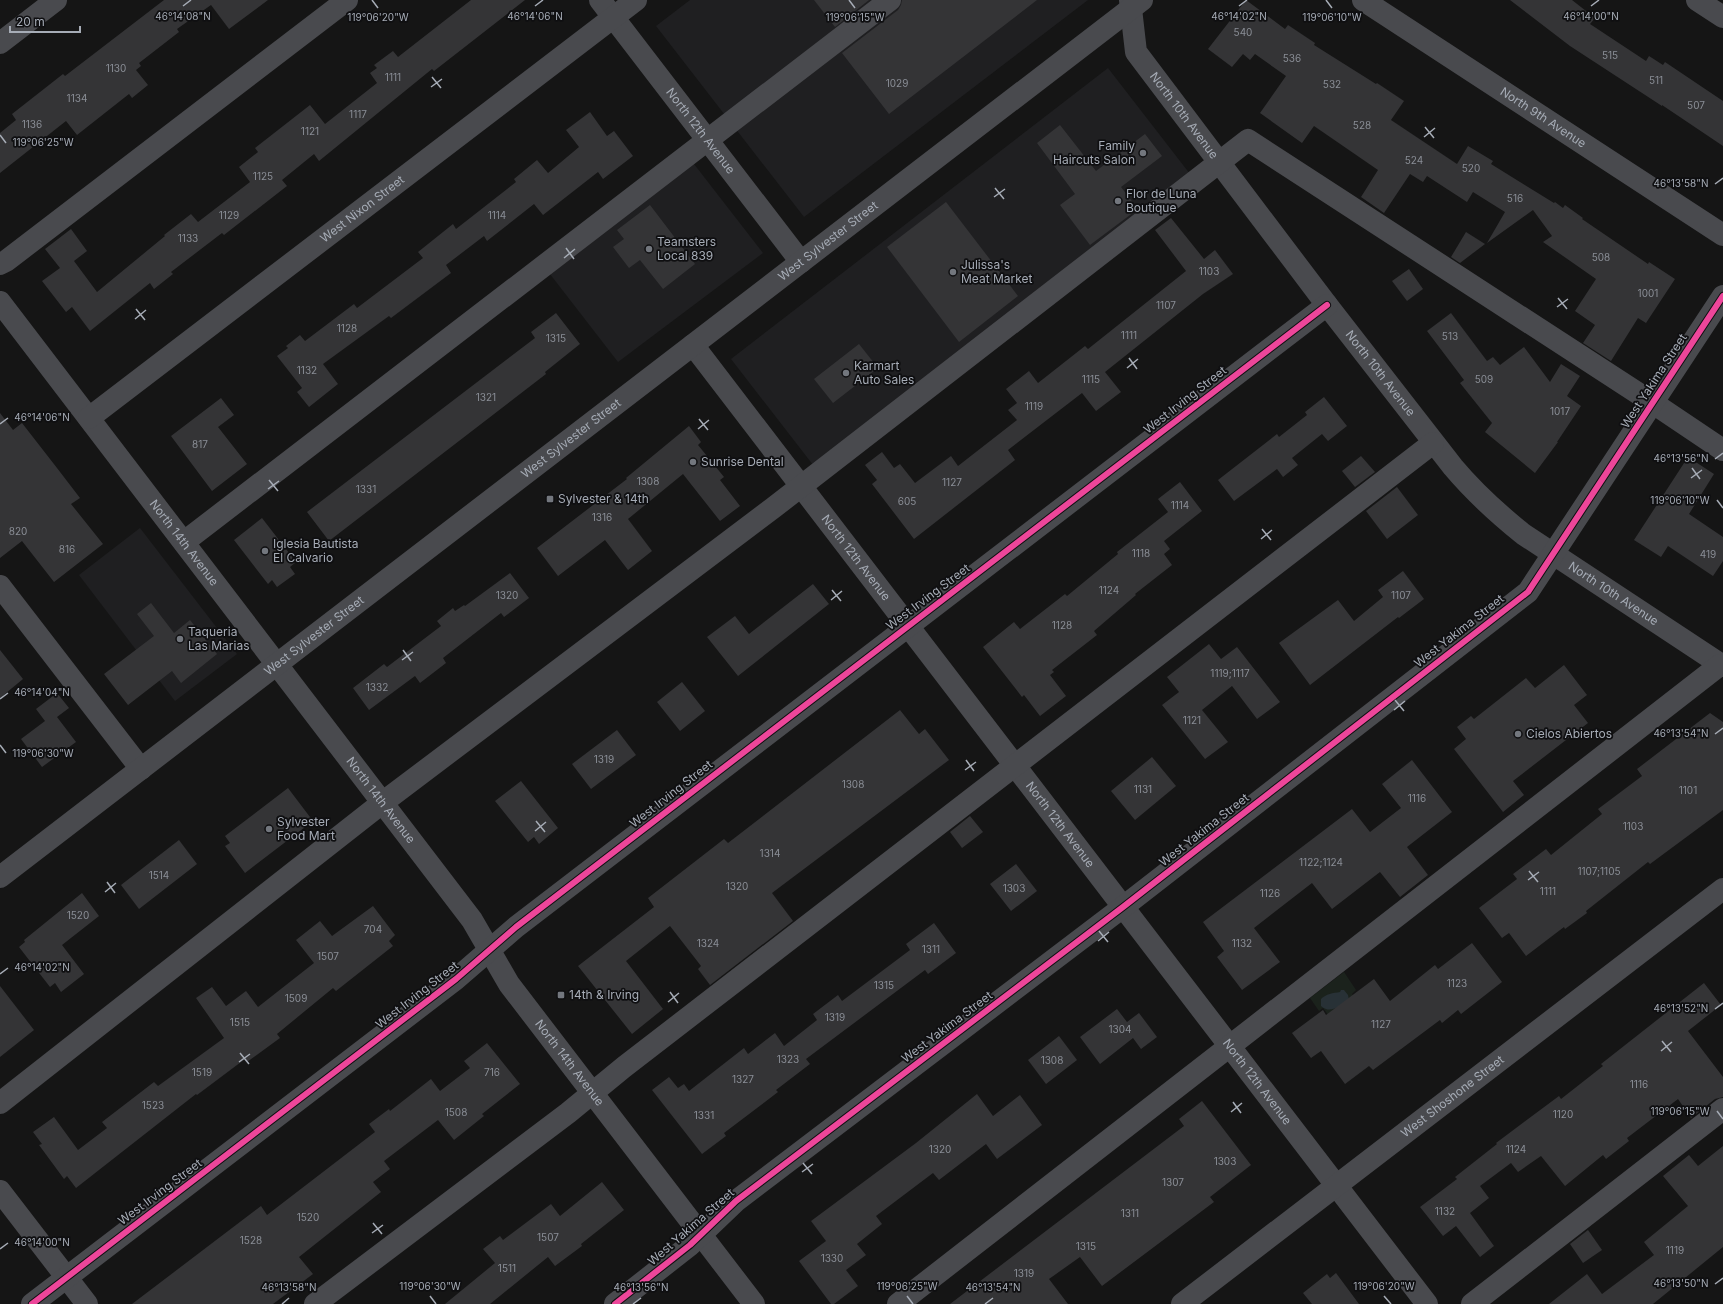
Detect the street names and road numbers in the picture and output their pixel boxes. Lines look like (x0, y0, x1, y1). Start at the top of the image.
street label: North 10th Avenue (1147, 69, 1222, 162)
street label: North 9th Avenue (1497, 84, 1589, 151)
street label: North 12th Avenue (663, 85, 738, 177)
street label: West Nixon Street (317, 172, 407, 246)
street label: West Sylvester Street (775, 198, 881, 284)
street label: North 10th Avenue (1343, 327, 1419, 419)
street label: West Yakima Street (1617, 331, 1690, 431)
street label: West Irving Street (1140, 363, 1229, 437)
street label: West Sylvester Street (518, 395, 624, 481)
street label: North 14th Avenue (147, 496, 222, 589)
street label: North 12th Avenue (819, 512, 894, 603)
street label: North 10th Avenue (1566, 558, 1662, 628)
street label: West Irving Street (883, 560, 973, 633)
street label: West Yakima Street (1411, 591, 1507, 670)
street label: West Sylvester Street (261, 592, 367, 678)
street label: North 14th Avenue (343, 754, 419, 846)
street label: West Irving Street (626, 757, 715, 831)
street label: North 12th Avenue (1023, 778, 1098, 870)
street label: West Yakima Street (1156, 790, 1252, 869)
street label: West Irving Street (372, 958, 461, 1032)
street label: West Yakima Street (898, 988, 995, 1066)
street label: North 14th Avenue (532, 1017, 608, 1109)
street label: North 12th Avenue (1220, 1036, 1295, 1128)
street label: West Shoshone Street (1398, 1052, 1507, 1140)
street label: West Irving Street (115, 1155, 205, 1228)
street label: West Yakima Street (644, 1185, 737, 1268)

